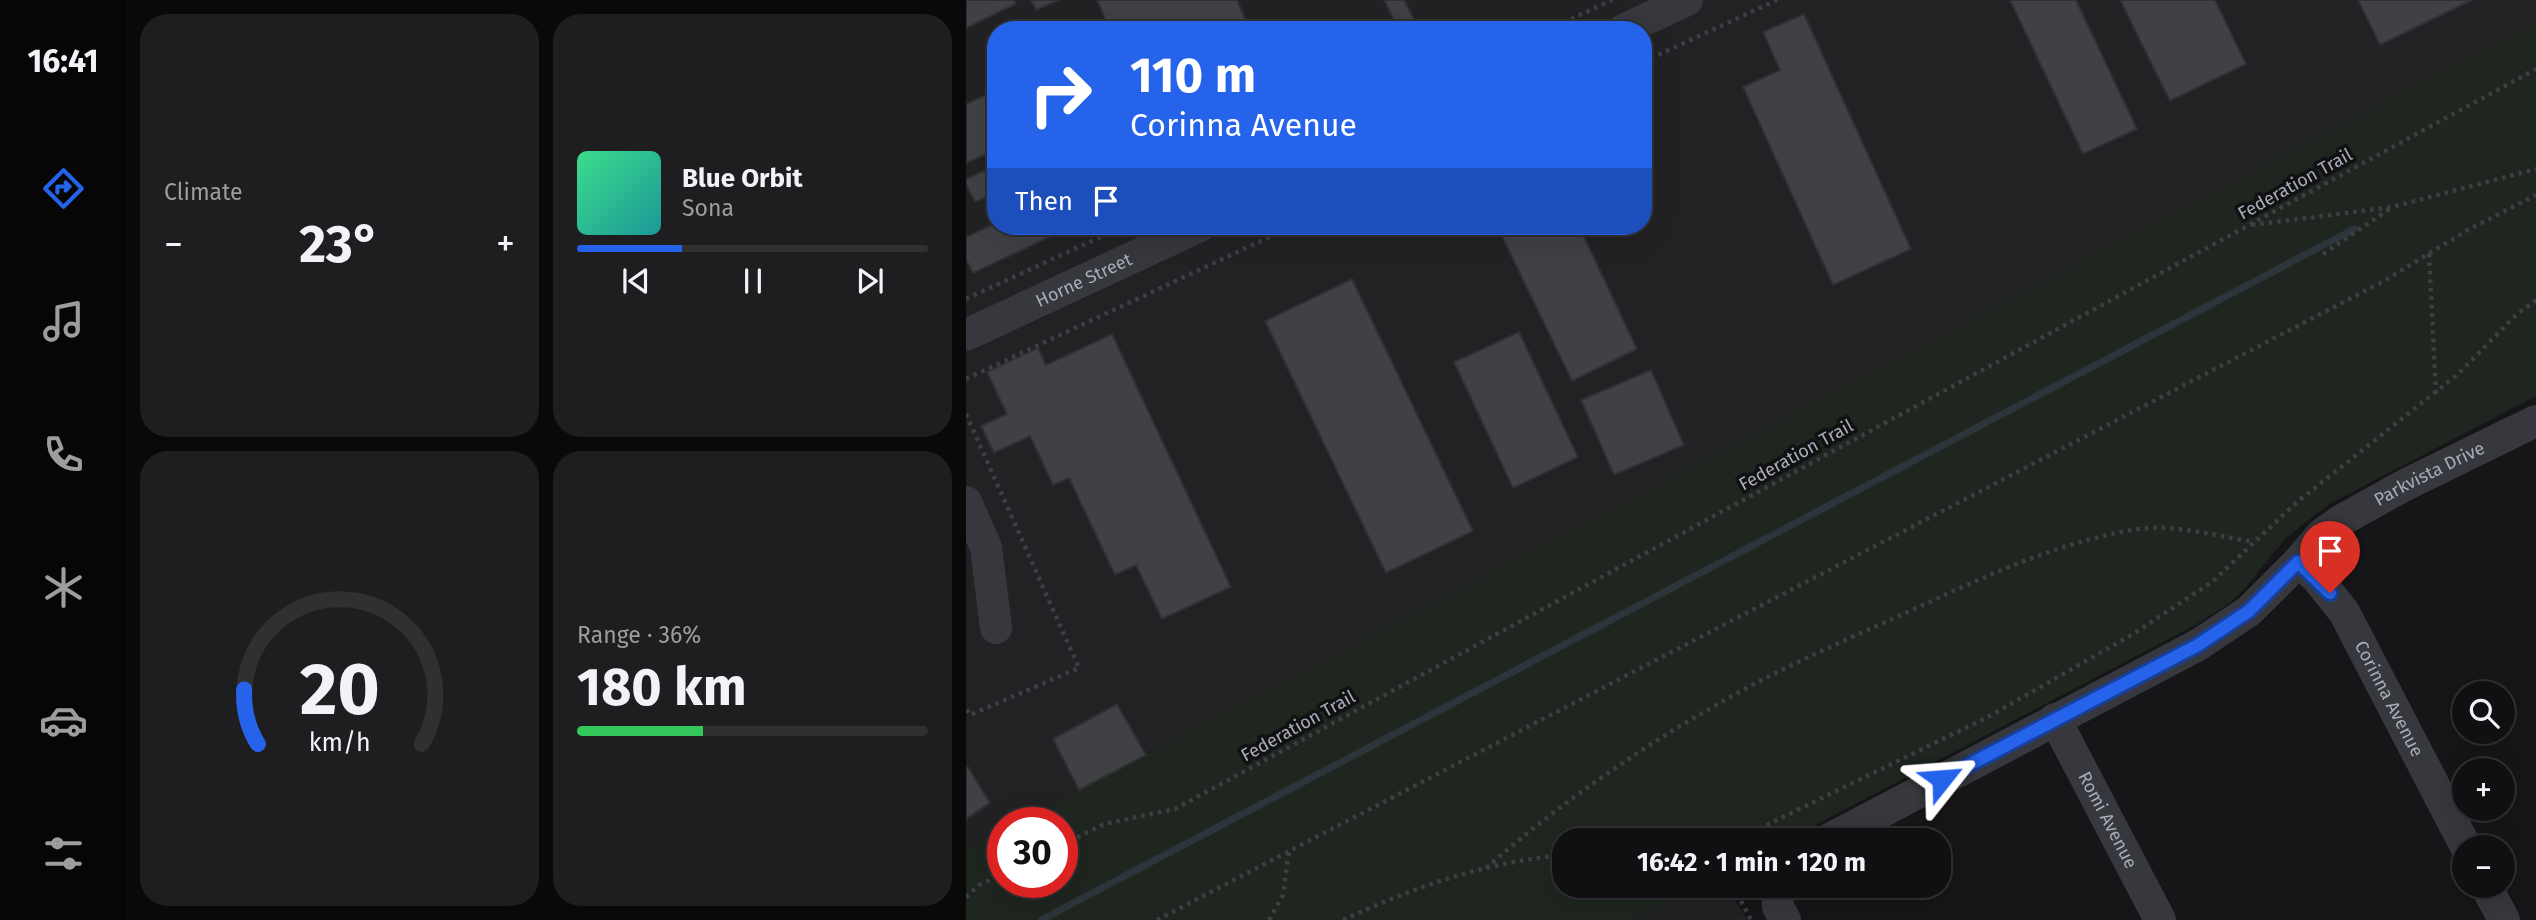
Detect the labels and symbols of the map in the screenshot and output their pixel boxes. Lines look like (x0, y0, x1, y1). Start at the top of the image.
street label: Federation Trail (2234, 144, 2356, 224)
street label: Horne Street (1032, 248, 1136, 312)
street label: Federation Trail (1735, 415, 1857, 495)
street label: Parkvista Drive (2370, 437, 2488, 511)
pin (2300, 521, 2360, 593)
street label: Corinna Avenue (2350, 637, 2428, 761)
street label: Federation Trail (1237, 686, 1359, 766)
position arrow (1905, 742, 1979, 816)
street label: Romi Avenue (2073, 768, 2142, 872)
speed limit sign: 30 (987, 807, 1078, 898)

